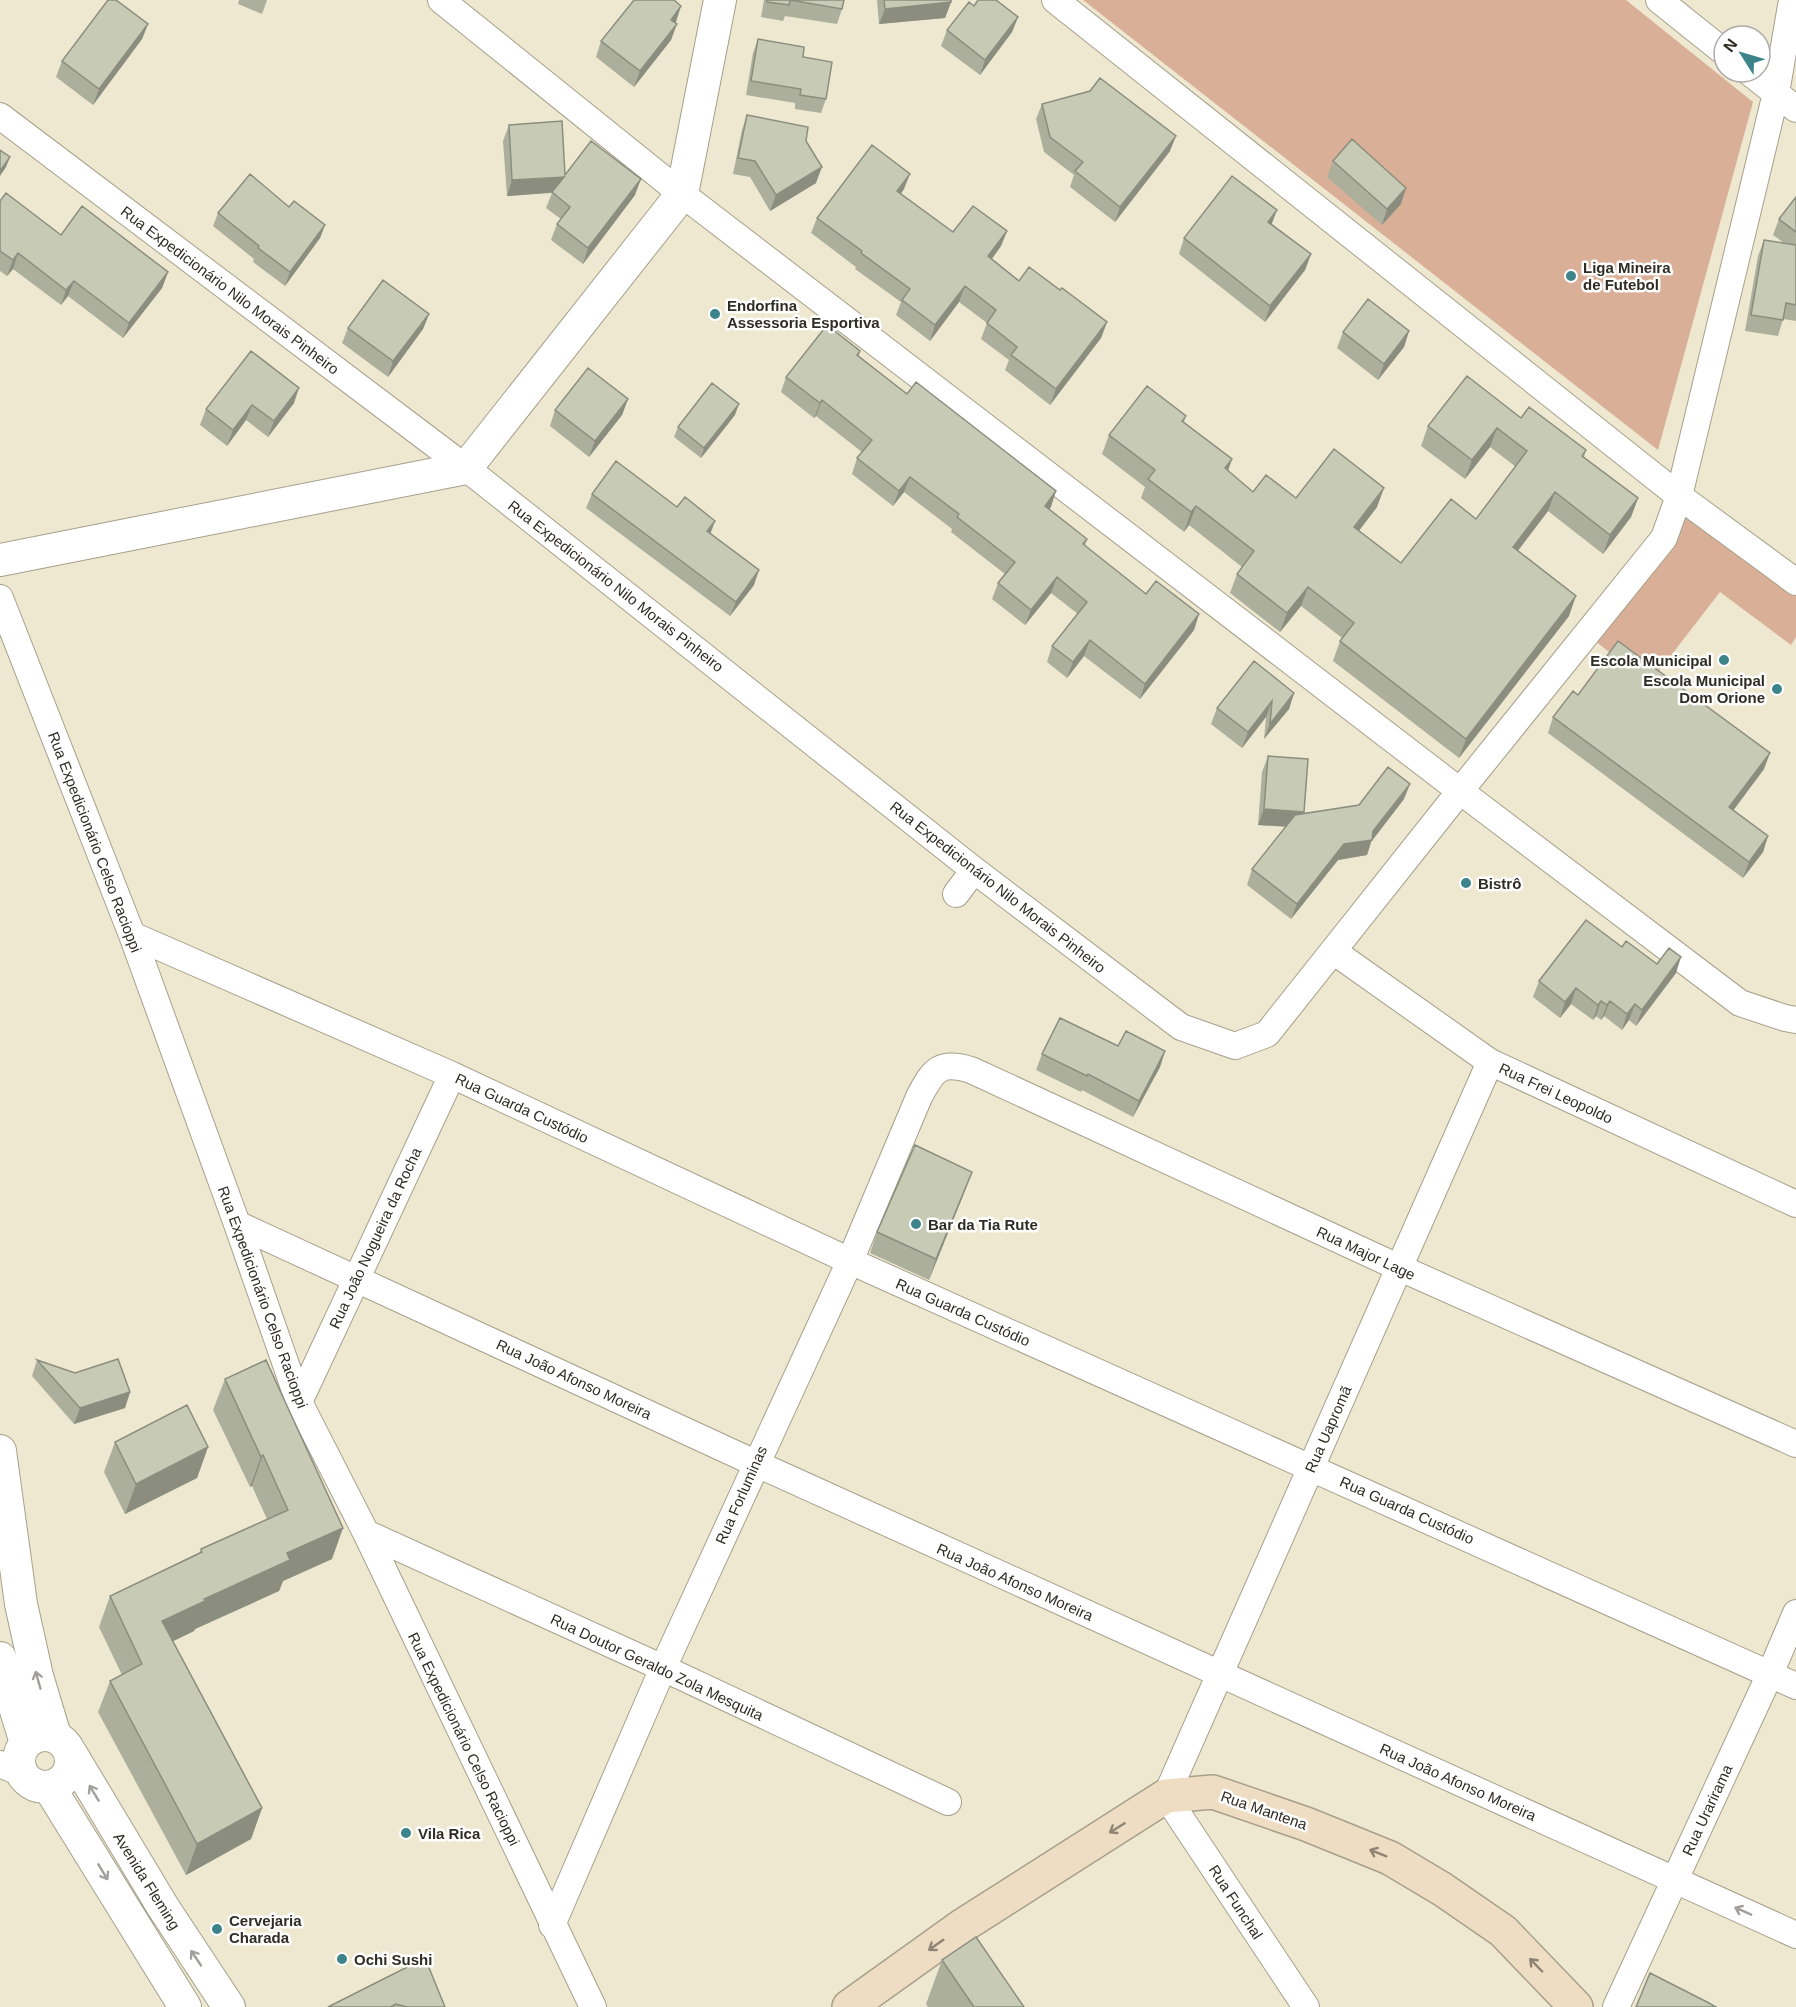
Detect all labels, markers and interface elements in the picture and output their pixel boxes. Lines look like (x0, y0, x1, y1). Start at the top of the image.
north arrow (1712, 24, 1772, 84)
text: N (1720, 36, 1741, 55)
street label: Rua Expedicionário Nilo Morais Pinheiro (118, 202, 342, 378)
place label: Liga Mineira de Futebol (1583, 259, 1671, 293)
marker: Liga Mineira de Futebol (1564, 269, 1578, 283)
place label: Endorfina Assessoria Esportiva (727, 297, 880, 331)
marker: Endorfina Assessoria Esportiva (708, 307, 722, 321)
street label: Rua Expedicionário Nilo Morais Pinheiro (505, 497, 727, 675)
place label: Escola Municipal (1590, 652, 1712, 669)
marker: Escola Municipal (1717, 653, 1731, 667)
place label: Escola Municipal Dom Orione (1643, 672, 1765, 706)
marker: Escola Municipal Dom Orione (1770, 682, 1784, 696)
street label: Rua Expedicionário Celso Racioppi (45, 729, 145, 955)
street label: Rua Expedicionário Nilo Morais Pinheiro (887, 798, 1109, 976)
place label: Bistrô (1478, 875, 1521, 892)
marker: Bistrô (1459, 876, 1473, 890)
street label: Rua Frei Leopoldo (1496, 1059, 1616, 1127)
street label: Rua Guarda Custódio (453, 1070, 591, 1146)
street label: Rua João Nogueira da Rocha (326, 1144, 425, 1331)
street label: Rua Expedicionário Celso Racioppi (215, 1184, 311, 1410)
place label: Bar da Tia Rute (928, 1216, 1038, 1233)
marker: Bar da Tia Rute (909, 1217, 923, 1231)
street label: Rua Major Lage (1314, 1223, 1418, 1283)
street label: Rua Guarda Custódio (893, 1275, 1033, 1349)
street label: Rua João Afonso Moreira (494, 1336, 655, 1423)
street label: Rua Uapromã (1301, 1382, 1355, 1475)
street label: Rua Forluminas (712, 1443, 770, 1547)
street label: Rua Guarda Custódio (1337, 1473, 1477, 1547)
street label: Rua João Afonso Moreira (934, 1540, 1096, 1624)
street label: Rua Doutor Geraldo Zola Mesquita (548, 1610, 767, 1724)
street label: Rua Expedicionário Celso Racioppi (405, 1630, 523, 1848)
one-way arrow (32, 1671, 44, 1690)
street label: Rua João Afonso Moreira (1377, 1740, 1539, 1824)
street label: Rua Urarirama (1679, 1761, 1736, 1858)
one-way arrow (87, 1785, 99, 1802)
street label: Rua Mantena (1219, 1787, 1310, 1833)
one-way arrow (1109, 1822, 1126, 1834)
place label: Vila Rica (418, 1825, 481, 1842)
marker: Vila Rica (399, 1826, 413, 1840)
street label: Avenida Fleming (110, 1829, 184, 1933)
one-way arrow (1369, 1847, 1387, 1858)
street label: Rua Funchal (1206, 1862, 1266, 1942)
one-way arrow (97, 1863, 109, 1880)
one-way arrow (1734, 1905, 1752, 1916)
place label: Cervejaria Charada (229, 1912, 302, 1946)
marker: Cervejaria Charada (210, 1922, 224, 1936)
one-way arrow (928, 1939, 944, 1951)
one-way arrow (190, 1950, 203, 1967)
place label: Ochi Sushi (354, 1951, 432, 1968)
marker: Ochi Sushi (335, 1952, 349, 1966)
one-way arrow (1528, 1957, 1543, 1972)

